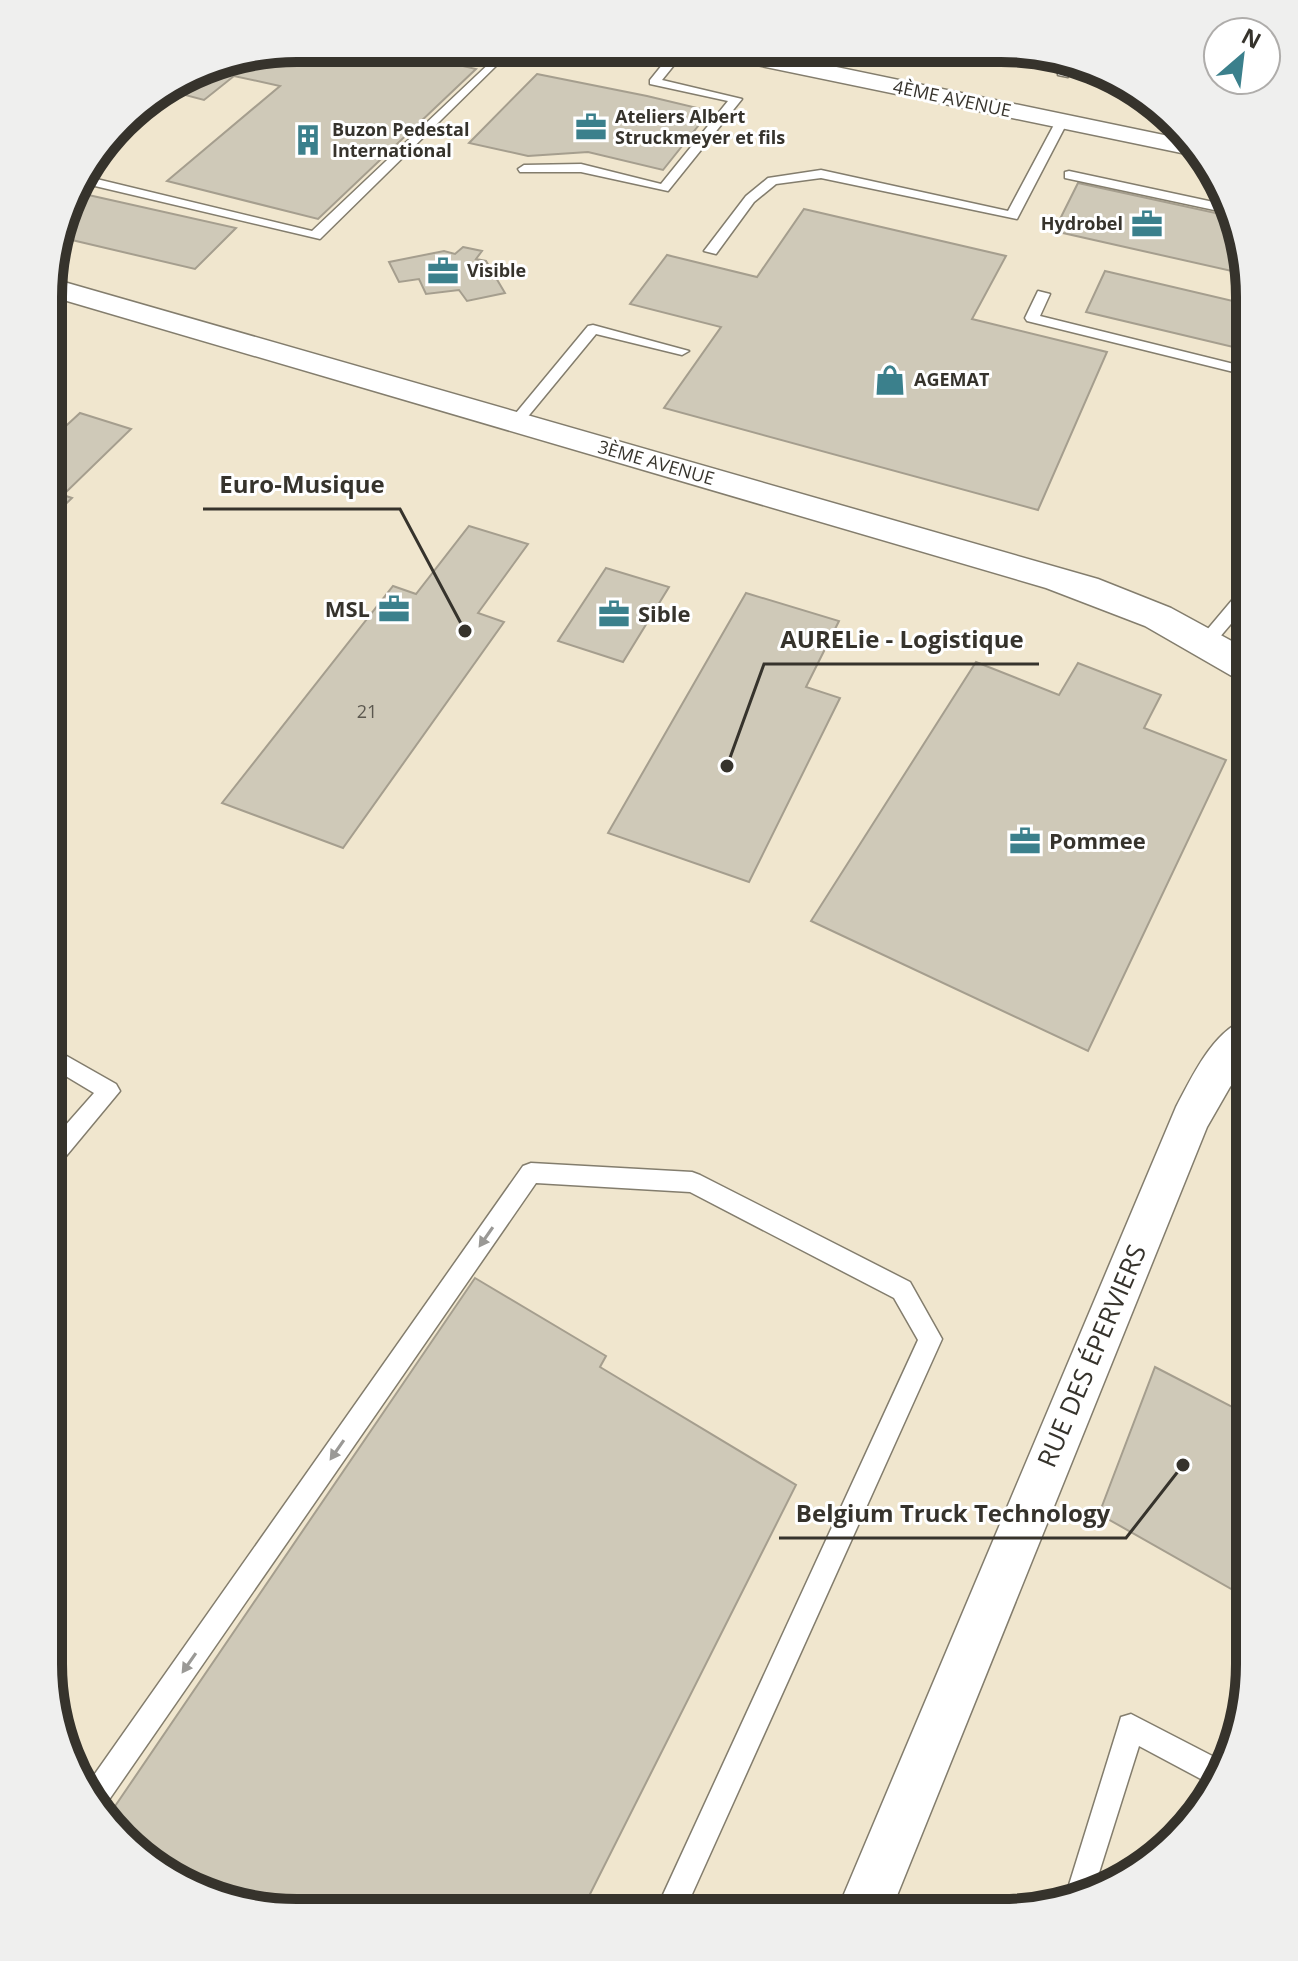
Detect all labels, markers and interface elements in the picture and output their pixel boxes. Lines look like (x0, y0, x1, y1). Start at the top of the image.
north arrow (1202, 16, 1282, 96)
text: N (1237, 20, 1267, 55)
street label: 4ÈME AVENUE (891, 74, 1013, 122)
place label: Ateliers Albert Struckmeyer et fils (615, 104, 785, 149)
office icon: Ateliers Albert Struckmeyer et fils (574, 110, 608, 144)
place label: Buzon Pedestal International (332, 117, 469, 162)
building icon: Buzon Pedestal International (291, 123, 325, 157)
office icon: Hydrobel (1130, 207, 1164, 241)
place label: Hydrobel (1041, 211, 1123, 235)
office icon: Visible (426, 254, 460, 288)
place label: Visible (467, 258, 526, 282)
shop icon: AGEMAT (873, 363, 907, 397)
place label: AGEMAT (914, 367, 990, 391)
street label: 3ÈME AVENUE (595, 434, 717, 490)
callout: Euro-Musique (203, 461, 400, 509)
text: Euro-Musique (219, 467, 385, 500)
office icon: MSL (377, 592, 411, 626)
place label: MSL (325, 593, 370, 623)
office icon: Sible (597, 597, 631, 631)
place label: Sible (638, 598, 690, 628)
callout: AURELie - Logistique (764, 616, 1039, 664)
text: AURELie - Logistique (780, 622, 1024, 655)
house number: 21 (357, 699, 377, 723)
office icon: Pommee (1008, 824, 1042, 858)
place label: Pommee (1049, 825, 1146, 855)
one-way arrow (479, 1226, 494, 1247)
street label: RUE DES ÉPERVIERS (1028, 1239, 1154, 1472)
one-way arrow (330, 1439, 345, 1460)
callout: Belgium Truck Technology (779, 1490, 1126, 1538)
text: Belgium Truck Technology (796, 1496, 1111, 1529)
one-way arrow (182, 1653, 197, 1674)

